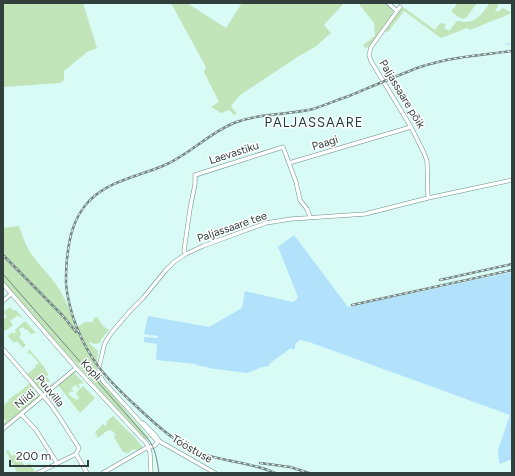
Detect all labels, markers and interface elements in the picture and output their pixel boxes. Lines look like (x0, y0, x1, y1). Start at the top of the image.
street label: Paljassaare põik (376, 57, 428, 131)
district label: PALJASSAARE (265, 115, 363, 130)
street label: Paagi (310, 133, 340, 153)
street label: Laevastiku (207, 139, 261, 167)
street label: Paljassaare tee (195, 209, 269, 245)
street label: Kopli (78, 357, 104, 383)
street label: Puuvilla (33, 372, 67, 410)
street label: Niidi (12, 387, 38, 411)
street label: Tööstuse (169, 432, 215, 466)
scale bar (10, 442, 88, 468)
text: 200 m (16, 449, 51, 463)

